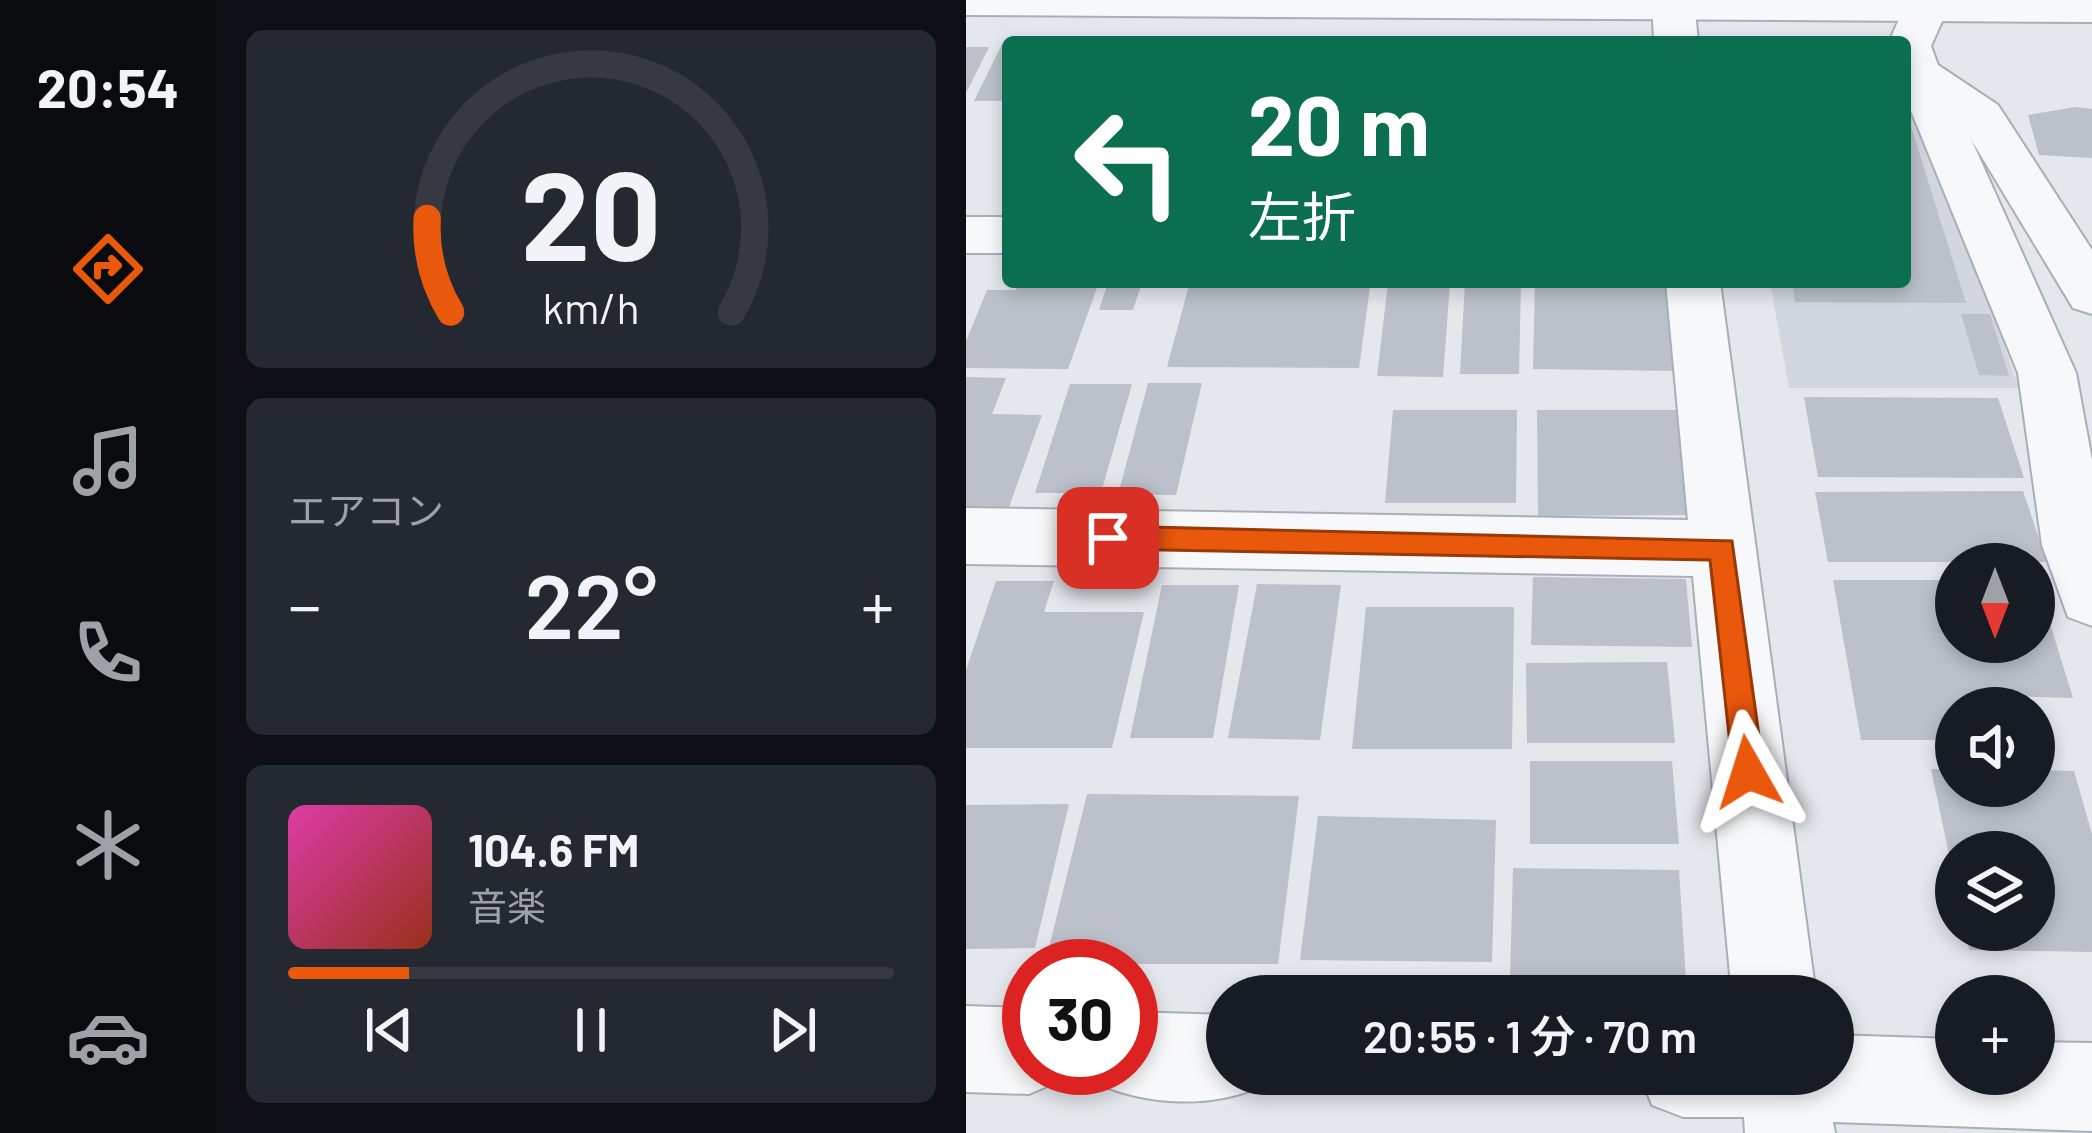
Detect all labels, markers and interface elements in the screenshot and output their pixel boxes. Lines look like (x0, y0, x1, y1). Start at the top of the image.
text: 20:54 (37, 54, 179, 119)
text: 20 m (1248, 72, 1430, 173)
icon: left (1050, 84, 1206, 240)
text: 20 (520, 136, 662, 286)
text: 左折 (1248, 183, 1356, 248)
icon: directions (66, 227, 150, 311)
text: km/h (542, 281, 640, 333)
icon: music (66, 419, 150, 503)
text: エアコン (288, 486, 444, 533)
pin (1057, 487, 1159, 589)
icon: arrive (1075, 505, 1141, 571)
north arrow (1935, 543, 2055, 663)
map controls (1935, 543, 2055, 1095)
text: 22° (524, 549, 658, 657)
text: − (288, 564, 321, 643)
text: + (861, 564, 894, 643)
icon: phone (66, 611, 150, 695)
button: sound (1935, 687, 2055, 807)
position arrow (1685, 709, 1811, 835)
icon: climate (66, 803, 150, 887)
text: 104.6 FM (468, 822, 640, 876)
button: layers (1935, 831, 2055, 951)
text: 音楽 (468, 882, 546, 929)
speed limit sign: 30 (1002, 939, 1158, 1095)
button: + (1935, 975, 2055, 1095)
icon: car (66, 995, 150, 1079)
icon: previous (356, 997, 422, 1063)
icon: pause (558, 997, 624, 1063)
icon: next (760, 997, 826, 1063)
text: 20:55 · 1 分 · 70 m (1363, 1008, 1697, 1062)

